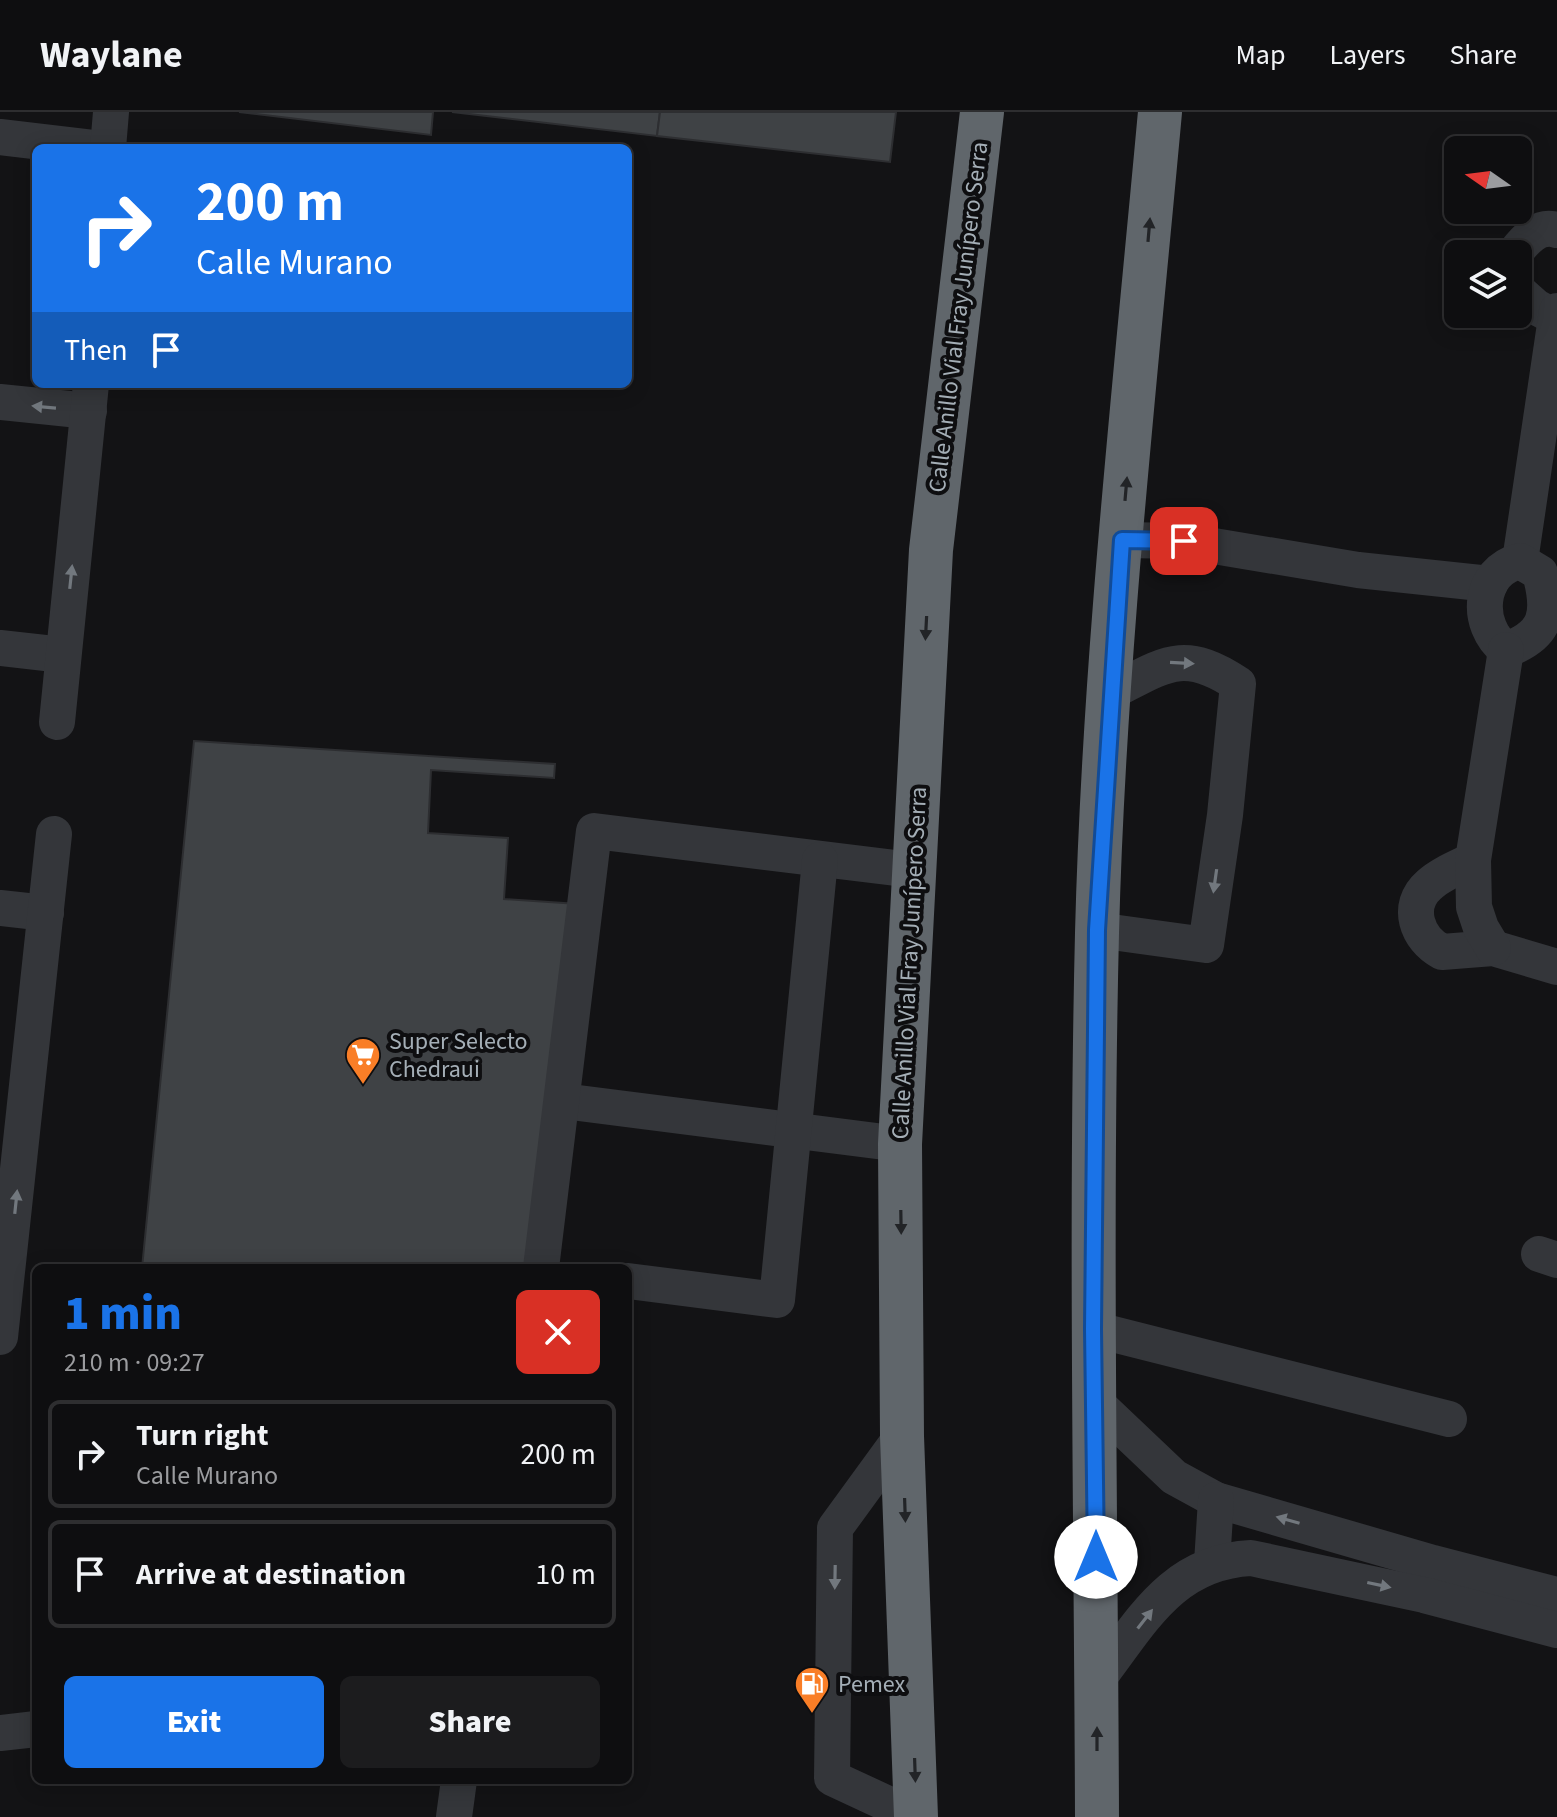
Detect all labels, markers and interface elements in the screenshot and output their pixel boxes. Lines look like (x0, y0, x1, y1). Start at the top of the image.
text: Waylane (40, 28, 183, 82)
text: Map (1235, 35, 1285, 75)
text: Layers (1329, 35, 1405, 75)
text: Share (1449, 35, 1517, 75)
north arrow (1444, 136, 1532, 224)
map controls (1444, 136, 1532, 328)
street label: Calle Anillo Vial Fray Junípero Serra (920, 140, 997, 494)
text: 200 m (196, 163, 344, 242)
icon: right (64, 176, 168, 280)
one-way arrow (1143, 217, 1156, 242)
text: Calle Murano (196, 237, 393, 288)
button: layers (1444, 240, 1532, 328)
icon: arrive (144, 328, 188, 372)
text: Then (64, 329, 128, 372)
one-way arrow (31, 400, 56, 413)
one-way arrow (1120, 476, 1133, 501)
pin (1150, 507, 1218, 575)
icon: arrive (1162, 519, 1206, 563)
one-way arrow (65, 565, 78, 590)
one-way arrow (919, 616, 932, 641)
one-way arrow (1170, 657, 1195, 670)
street label: Calle Anillo Vial Fray Junípero Serra (883, 786, 936, 1140)
one-way arrow (1208, 869, 1221, 894)
place label: Super Selecto Chedraui (389, 1024, 527, 1087)
supermarket icon: Super Selecto Chedraui (344, 1036, 382, 1086)
one-way arrow (9, 1189, 22, 1214)
one-way arrow (895, 1210, 907, 1235)
text: 1 min (64, 1280, 182, 1348)
button: close (516, 1290, 600, 1374)
text: 210 m · 09:27 (64, 1344, 205, 1381)
text: Turn right (136, 1414, 268, 1457)
icon: right (68, 1432, 112, 1476)
text: 200 m (520, 1433, 596, 1476)
text: Calle Murano (136, 1457, 278, 1494)
one-way arrow (898, 1498, 911, 1523)
one-way arrow (1276, 1513, 1300, 1526)
position arrow (1054, 1515, 1138, 1599)
icon: arrive (68, 1552, 112, 1596)
text: Arrive at destination (136, 1553, 406, 1596)
text: 10 m (535, 1553, 596, 1596)
one-way arrow (829, 1565, 841, 1590)
one-way arrow (1367, 1579, 1392, 1592)
one-way arrow (1136, 1609, 1152, 1629)
fuel station icon: Pemex (793, 1665, 831, 1715)
place label: Pemex (838, 1667, 906, 1702)
button: Exit (64, 1676, 324, 1768)
button: Share (340, 1676, 600, 1768)
one-way arrow (1091, 1726, 1103, 1751)
one-way arrow (908, 1758, 921, 1783)

